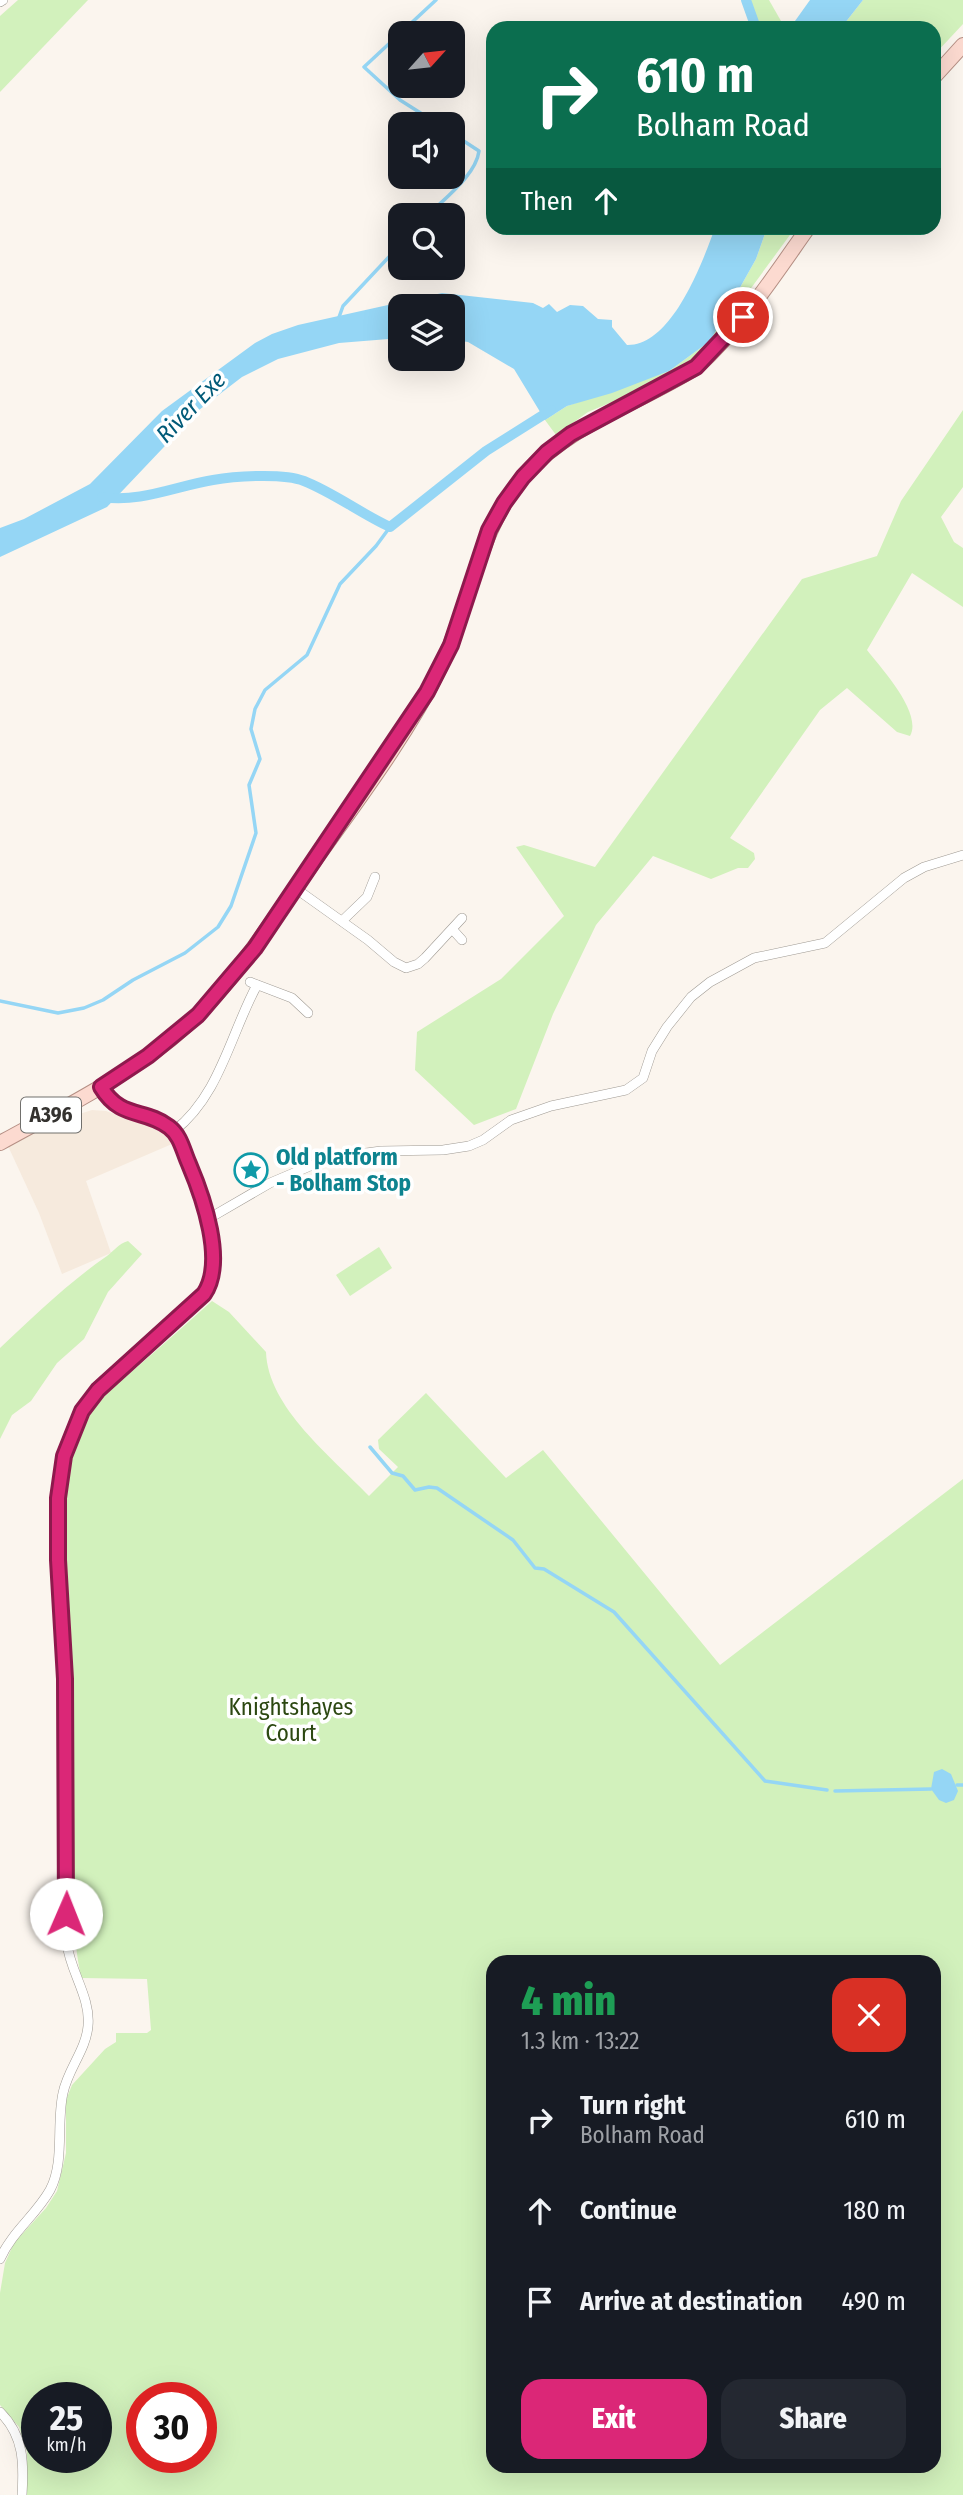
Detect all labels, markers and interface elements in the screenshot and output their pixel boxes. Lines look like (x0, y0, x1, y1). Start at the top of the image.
north arrow (388, 21, 466, 98)
map controls (388, 21, 465, 371)
text: 610 m (636, 46, 754, 105)
icon: right (521, 49, 612, 140)
text: Bolham Road (636, 106, 810, 144)
button: sound (388, 112, 465, 189)
icon: ahead (587, 182, 625, 220)
text: Then (521, 186, 573, 217)
button: search (388, 203, 465, 280)
pin (713, 287, 773, 347)
button: layers (388, 294, 465, 371)
icon: arrive (724, 298, 762, 336)
water label: River Exe (150, 366, 232, 448)
road number: A396 (21, 1098, 81, 1132)
place label: Old platform - Bolham Stop (276, 1143, 411, 1197)
place icon: Old platform - Bolham Stop (232, 1151, 270, 1189)
park label: Knightshayes Court (229, 1693, 354, 1747)
position arrow (29, 1877, 103, 1951)
text: 4 min (521, 1976, 616, 2026)
button: close (832, 1978, 906, 2052)
text: 1.3 km · 13:22 (521, 2027, 639, 2055)
text: Turn right (580, 2090, 686, 2121)
icon: right (521, 2101, 559, 2139)
text: 610 m (844, 2104, 906, 2135)
text: Bolham Road (580, 2121, 705, 2149)
icon: ahead (521, 2192, 559, 2230)
text: Continue (580, 2195, 677, 2226)
text: 180 m (843, 2195, 906, 2226)
icon: arrive (521, 2283, 559, 2321)
text: Arrive at destination (580, 2286, 803, 2317)
text: 490 m (842, 2286, 906, 2317)
button: Exit (521, 2379, 707, 2459)
button: Share (721, 2379, 906, 2459)
speed limit sign: 30 (126, 2382, 217, 2473)
text: 25 (50, 2397, 83, 2439)
text: km/h (46, 2434, 87, 2456)

